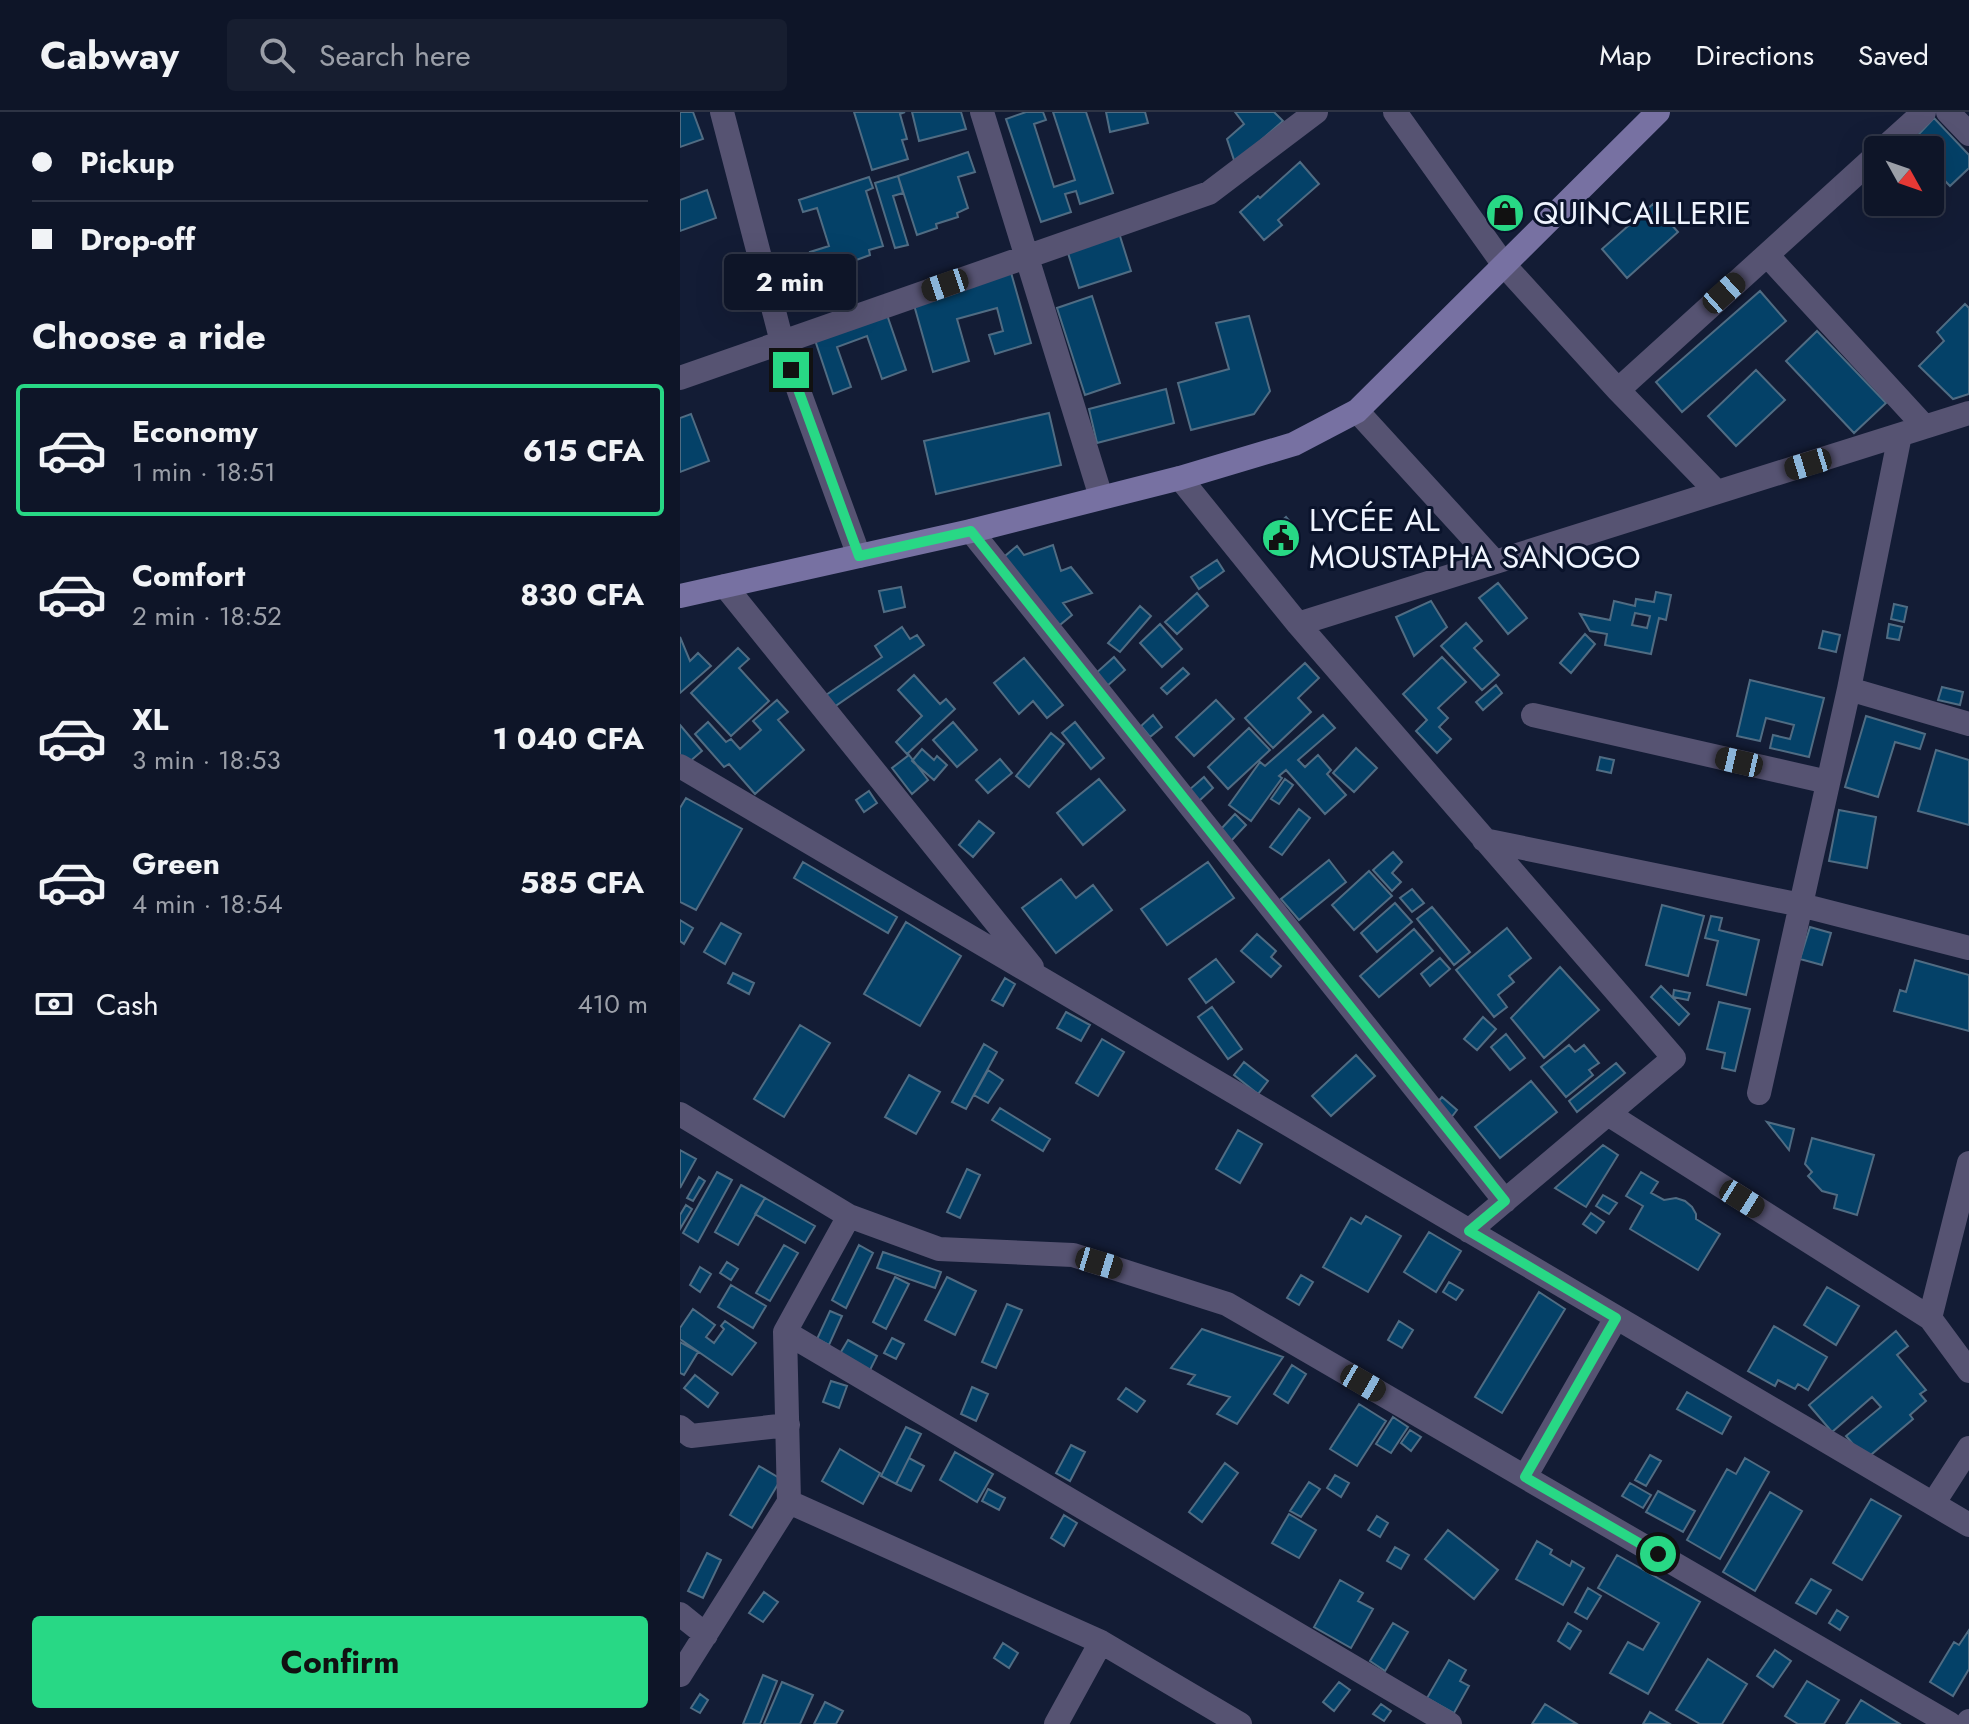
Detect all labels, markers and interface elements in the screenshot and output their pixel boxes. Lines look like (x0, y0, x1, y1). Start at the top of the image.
search box (227, 19, 787, 91)
text: Cabway (40, 28, 179, 83)
icon: search (255, 33, 299, 77)
text: Search here (319, 34, 471, 77)
text: Map (1599, 35, 1651, 76)
text: Directions (1695, 35, 1814, 76)
text: Saved (1858, 35, 1929, 76)
north arrow (1864, 136, 1944, 216)
map controls (1864, 136, 1944, 216)
text: Pickup (80, 141, 175, 184)
place label: QUINCAILLERIE (1533, 190, 1751, 236)
shop icon: QUINCAILLERIE (1484, 192, 1526, 234)
text: Drop-off (80, 218, 195, 261)
callout: 2 min (725, 254, 857, 310)
text: 2 min (756, 263, 824, 301)
car (918, 266, 972, 304)
car (1698, 268, 1750, 318)
text: Choose a ride (32, 310, 266, 362)
route end (773, 352, 809, 388)
text: Economy (132, 410, 258, 453)
icon: car (36, 414, 108, 486)
text: 615 CFA (523, 429, 644, 472)
car (1782, 446, 1834, 482)
text: 1 min · 18:51 (132, 453, 276, 491)
place label: LYCÉE AL MOUSTAPHA SANOGO (1309, 497, 1641, 580)
public building icon: LYCÉE AL MOUSTAPHA SANOGO (1260, 517, 1302, 559)
text: Comfort (132, 554, 245, 597)
icon: car (36, 558, 108, 630)
text: 830 CFA (520, 573, 644, 616)
text: 2 min · 18:52 (132, 597, 282, 635)
text: XL (132, 698, 168, 741)
icon: car (36, 702, 108, 774)
text: 1 040 CFA (493, 717, 644, 760)
text: 3 min · 18:53 (132, 741, 281, 779)
car (1713, 745, 1765, 779)
text: Green (132, 842, 220, 885)
icon: car (36, 846, 108, 918)
text: 585 CFA (520, 861, 644, 904)
text: 4 min · 18:54 (132, 885, 283, 923)
icon: cash (32, 982, 76, 1026)
text: Cash (96, 983, 159, 1026)
text: 410 m (577, 985, 648, 1023)
car (1715, 1176, 1769, 1222)
car (1073, 1245, 1125, 1281)
car (1336, 1361, 1390, 1405)
route start (1640, 1536, 1676, 1572)
button: Confirm (32, 1616, 648, 1708)

